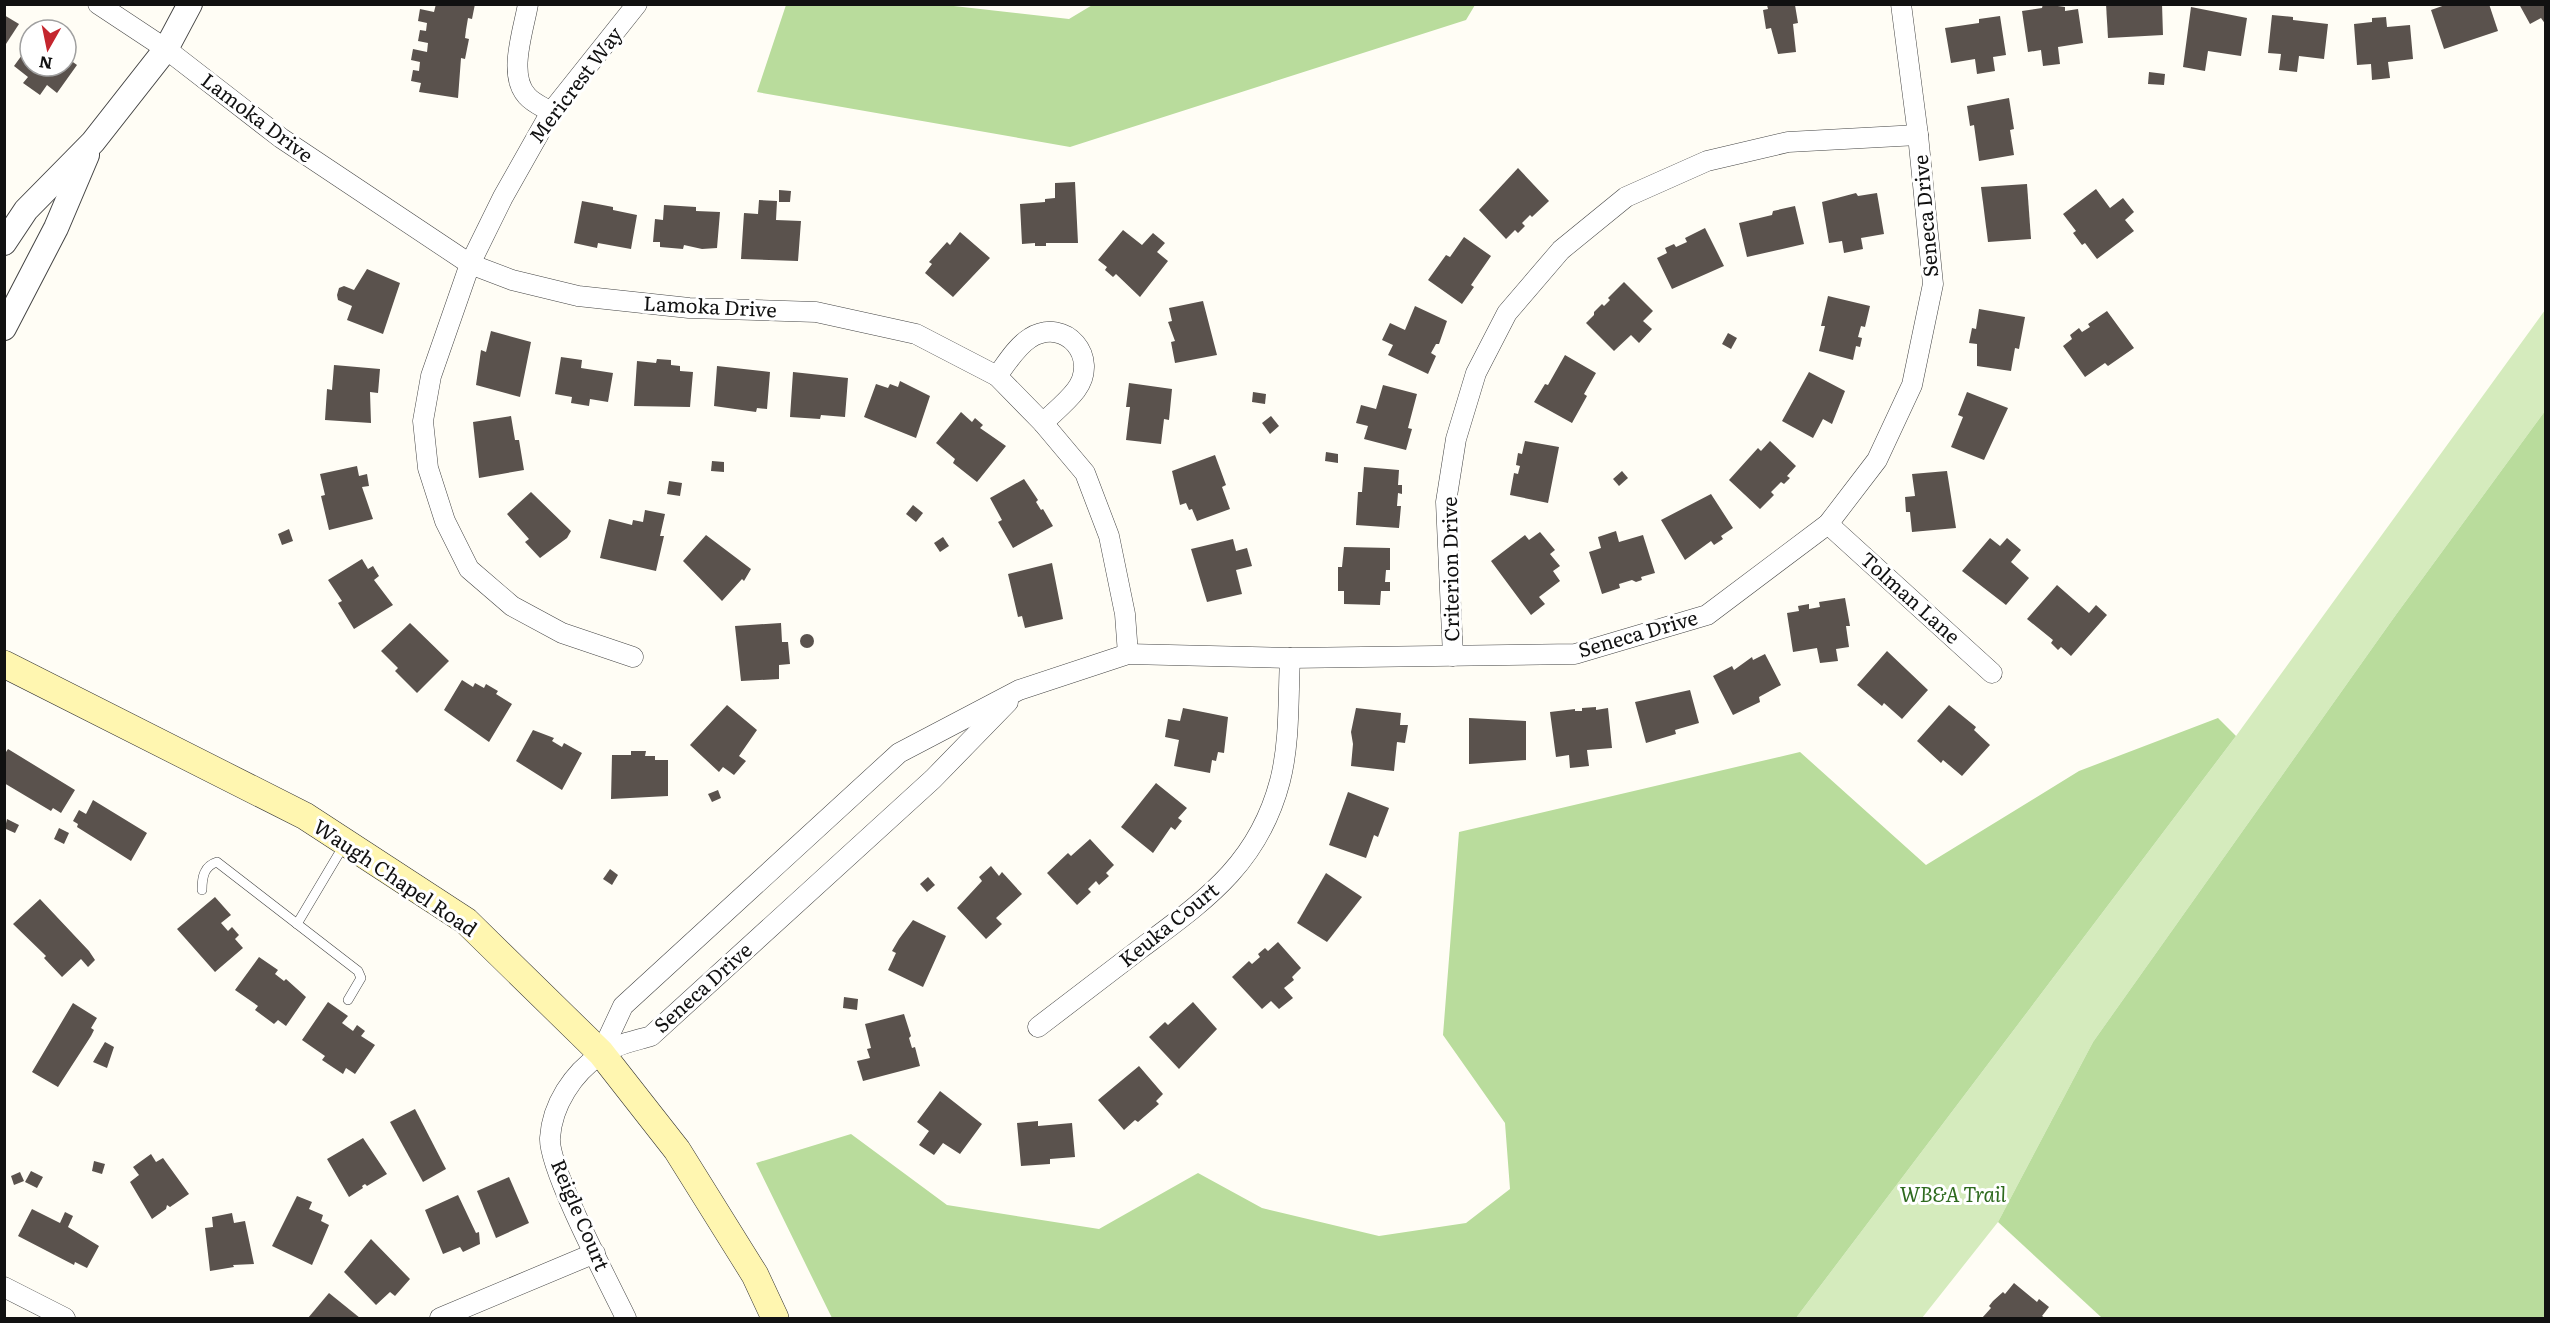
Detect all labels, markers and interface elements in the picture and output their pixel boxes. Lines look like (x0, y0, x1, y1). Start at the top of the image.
north arrow (18, 18, 78, 78)
street label: Mericrest Way (521, 19, 628, 148)
text: N (37, 51, 54, 77)
street label: Lamoka Drive (196, 64, 321, 169)
street label: Seneca Drive (1904, 154, 1944, 279)
street label: Lamoka Drive (643, 287, 778, 323)
street label: Criterion Drive (1433, 496, 1465, 642)
street label: Tolman Lane (1855, 543, 1968, 650)
street label: Seneca Drive (1574, 601, 1701, 663)
street label: Waugh Chapel Road (308, 810, 484, 942)
street label: Keuka Court (1112, 874, 1224, 973)
street label: Seneca Drive (646, 934, 757, 1039)
street label: Reigle Court (545, 1154, 619, 1275)
park label: WB&A Trail (1900, 1178, 2007, 1208)

